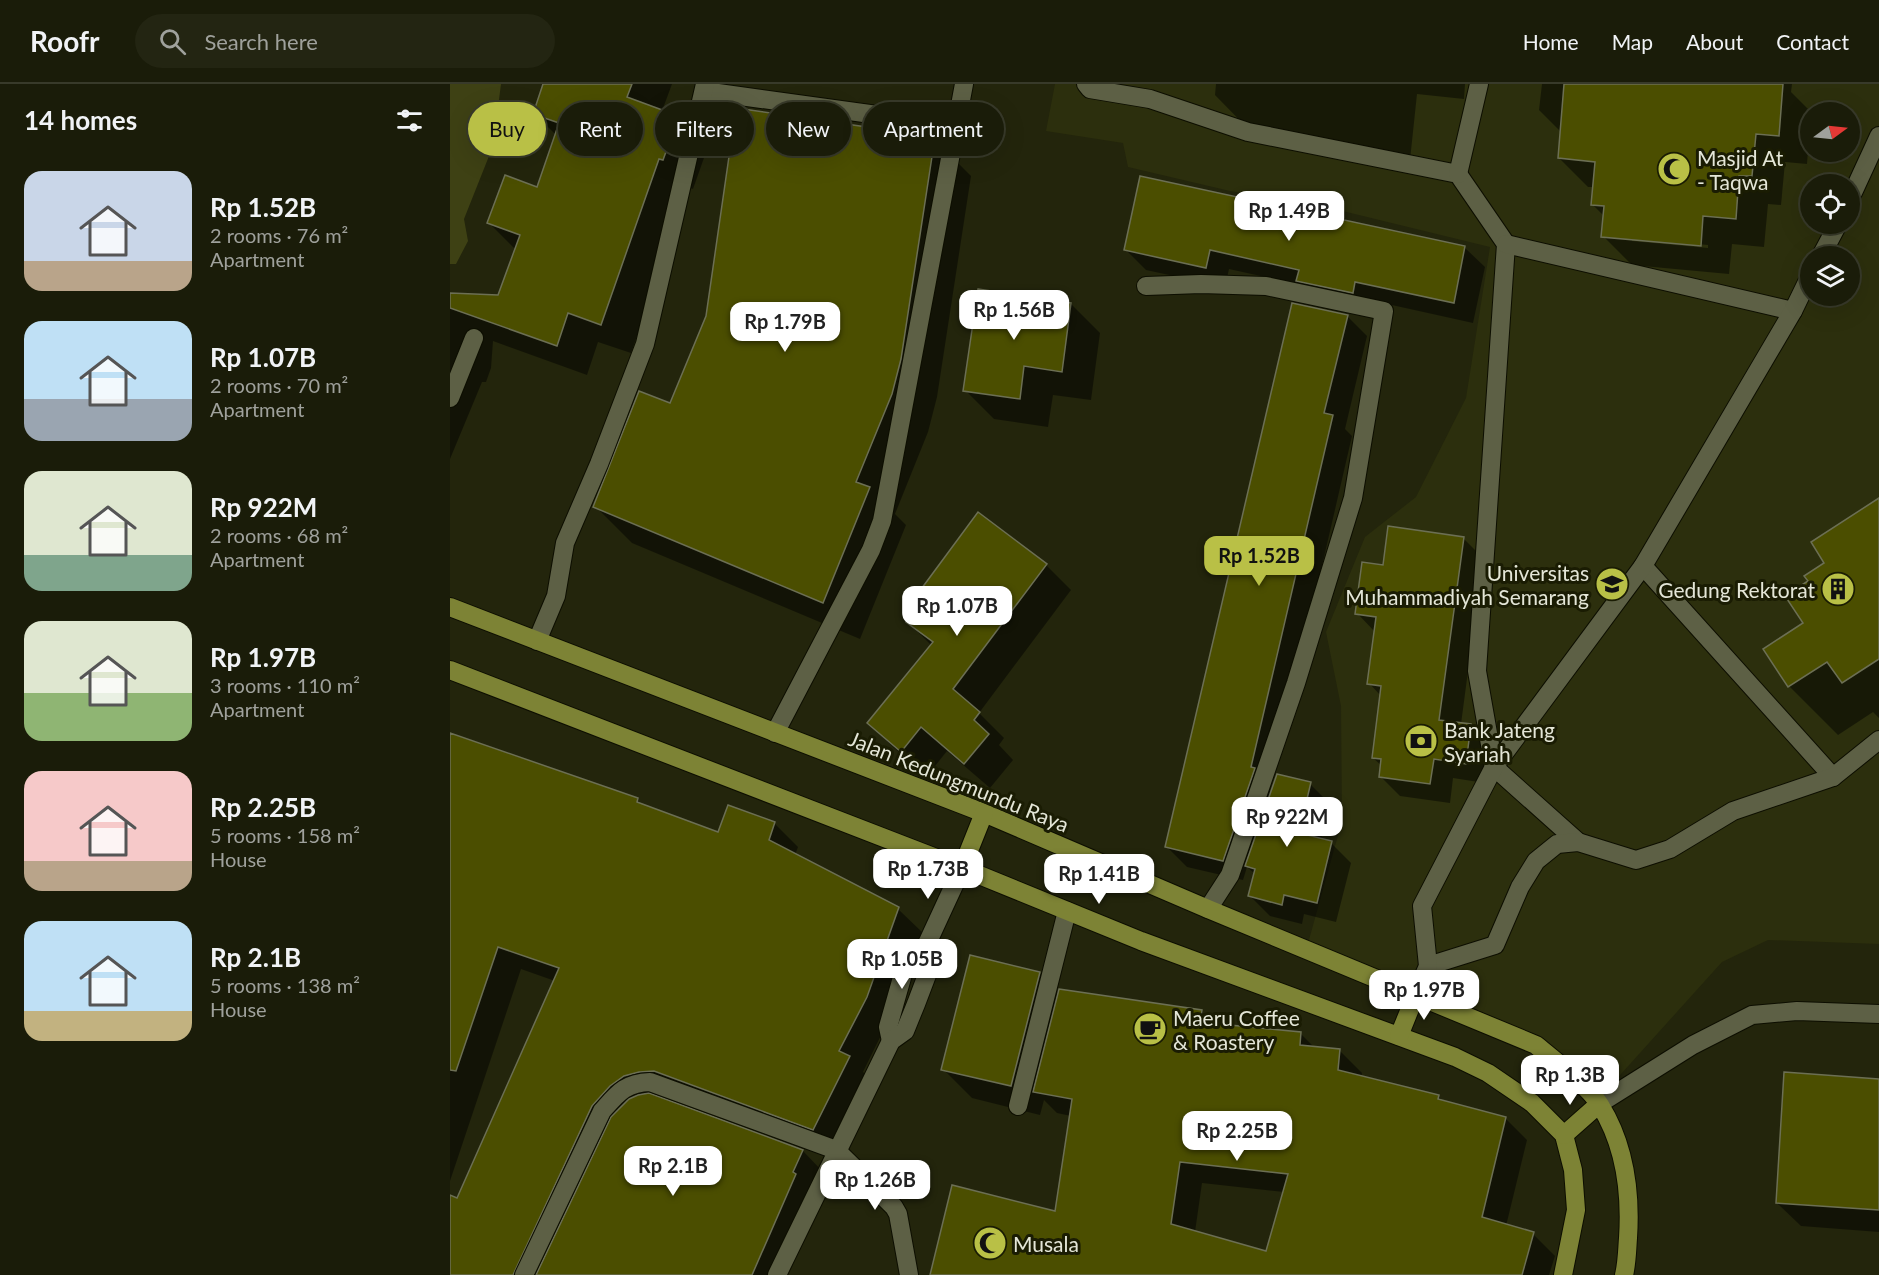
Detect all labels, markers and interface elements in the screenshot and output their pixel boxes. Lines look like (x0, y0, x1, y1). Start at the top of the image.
search box (135, 14, 555, 68)
text: Roofr (30, 24, 99, 58)
icon: search (156, 25, 189, 58)
text: Search here (204, 28, 318, 55)
text: Home (1523, 29, 1579, 54)
text: Map (1612, 29, 1653, 54)
text: About (1686, 29, 1743, 54)
text: Contact (1776, 29, 1849, 54)
chip: Buy (468, 102, 546, 156)
chip: Rent (558, 102, 643, 156)
chip: Filters (655, 102, 754, 156)
chip: New (766, 102, 851, 156)
chip: Apartment (863, 102, 1004, 156)
north arrow (1800, 102, 1860, 162)
map controls (1800, 102, 1860, 306)
text: 14 homes (24, 104, 137, 136)
icon: filters (393, 104, 426, 137)
place label: Masjid At - Taqwa (1697, 145, 1784, 194)
mosque icon: Masjid At - Taqwa (1656, 151, 1692, 187)
button: locate (1800, 174, 1860, 234)
text: Rp 1.52B (210, 191, 316, 223)
pin: Rp 1.49B (1227, 191, 1351, 242)
icon: home (72, 195, 144, 267)
text: Rp 1.49B (1248, 198, 1330, 222)
text: 2 rooms · 76 m² (210, 223, 348, 247)
button: layers (1800, 246, 1860, 306)
text: Apartment (210, 247, 304, 271)
pin: Rp 1.56B (952, 290, 1076, 341)
text: Rp 1.56B (973, 297, 1055, 321)
pin: Rp 1.79B (723, 302, 847, 353)
text: Rp 1.79B (744, 309, 826, 333)
text: Rp 1.07B (210, 341, 316, 373)
icon: home (72, 345, 144, 417)
text: 2 rooms · 70 m² (210, 373, 348, 397)
text: Apartment (210, 397, 304, 421)
text: Rp 922M (210, 491, 317, 523)
icon: home (72, 495, 144, 567)
text: 2 rooms · 68 m² (210, 523, 348, 547)
pin: Rp 1.52B (1197, 536, 1321, 587)
text: Rp 1.52B (1218, 543, 1300, 567)
text: Apartment (210, 547, 304, 571)
place label: Universitas Muhammadiyah Semarang (1345, 560, 1589, 609)
school or university icon: Universitas Muhammadiyah Semarang (1594, 566, 1630, 602)
building icon: Gedung Rektorat (1820, 571, 1856, 607)
place label: Gedung Rektorat (1658, 577, 1815, 602)
pin: Rp 1.07B (895, 586, 1019, 637)
text: Rp 1.07B (916, 593, 998, 617)
text: Rp 1.97B (210, 641, 316, 673)
icon: home (72, 645, 144, 717)
text: 3 rooms · 110 m² (210, 673, 360, 697)
text: Apartment (210, 697, 304, 721)
place label: Bank Jateng Syariah (1444, 717, 1555, 766)
bank icon: Bank Jateng Syariah (1403, 723, 1439, 759)
street label: Jalan Kedungmundu Raya (845, 725, 1073, 837)
text: Rp 2.25B (210, 791, 316, 823)
icon: home (72, 795, 144, 867)
pin: Rp 922M (1232, 797, 1342, 848)
text: Rp 922M (1246, 804, 1328, 828)
text: 5 rooms · 158 m² (210, 823, 360, 847)
text: House (210, 847, 267, 871)
pin: Rp 1.73B (866, 849, 990, 900)
pin: Rp 1.41B (1037, 854, 1161, 905)
text: Rp 1.73B (887, 856, 969, 880)
text: Rp 1.41B (1058, 861, 1140, 885)
pin: Rp 1.05B (840, 939, 964, 990)
text: Rp 2.1B (210, 941, 301, 973)
icon: home (72, 945, 144, 1017)
text: Rp 1.05B (861, 946, 943, 970)
pin: Rp 1.97B (1362, 970, 1486, 1021)
text: 5 rooms · 138 m² (210, 973, 360, 997)
text: Rp 1.97B (1383, 977, 1465, 1001)
text: House (210, 997, 267, 1021)
place label: Maeru Coffee & Roastery (1173, 1005, 1300, 1054)
cafe icon: Maeru Coffee & Roastery (1132, 1011, 1168, 1047)
pin: Rp 1.3B (1515, 1055, 1625, 1106)
text: Rp 1.3B (1535, 1062, 1605, 1086)
pin: Rp 2.25B (1175, 1111, 1299, 1162)
text: Rp 2.25B (1196, 1118, 1278, 1142)
pin: Rp 2.1B (618, 1146, 728, 1197)
text: Rp 2.1B (638, 1153, 708, 1177)
pin: Rp 1.26B (813, 1160, 937, 1211)
text: Rp 1.26B (834, 1167, 916, 1191)
mosque icon: Musala (972, 1225, 1008, 1261)
place label: Musala (1013, 1231, 1079, 1256)

